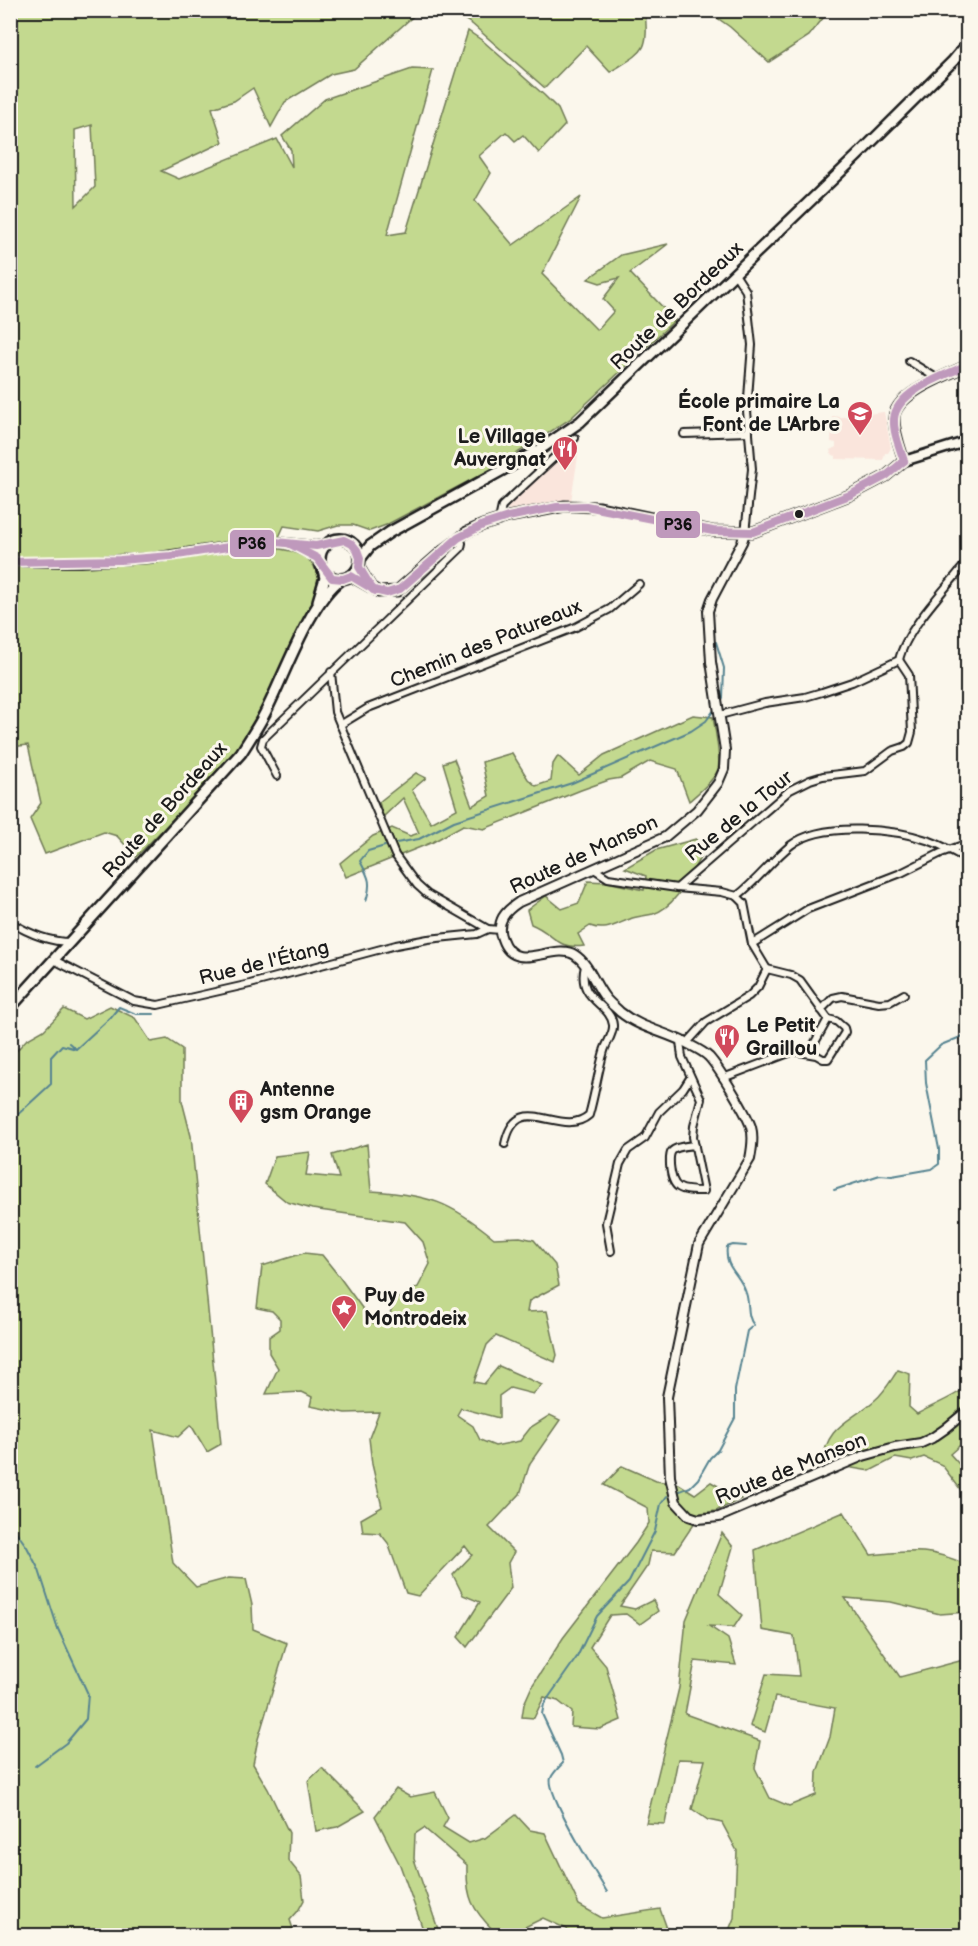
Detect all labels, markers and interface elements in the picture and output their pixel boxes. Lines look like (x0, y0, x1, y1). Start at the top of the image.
street label: Route de Bordeaux (606, 236, 749, 375)
place label: École primaire La Font de L'Arbre (678, 388, 840, 437)
school or university icon: École primaire La Font de L'Arbre (845, 399, 875, 437)
place label: Le Village Auvergnat (453, 425, 546, 472)
restaurant icon: Le Village Auvergnat (550, 434, 580, 472)
unlabelled marker (793, 508, 805, 520)
line badge: P36 (655, 510, 701, 539)
text: P36 (663, 516, 693, 535)
line badge: P36 (229, 529, 275, 558)
text: P36 (237, 535, 267, 554)
street label: Chemin des Patureaux (387, 594, 586, 693)
street label: Route de Bordeaux (98, 736, 233, 883)
street label: Rue de la Tour (680, 765, 798, 867)
street label: Route de Manson (506, 810, 662, 900)
street label: Rue de l'Étang (196, 934, 331, 991)
place label: Le Petit Graillou (746, 1014, 817, 1061)
restaurant icon: Le Petit Graillou (712, 1022, 742, 1060)
place label: Antenne gsm Orange (259, 1078, 371, 1125)
building icon: Antenne gsm Orange (226, 1087, 256, 1125)
place label: Puy de Montrodeix (364, 1284, 466, 1331)
place icon: Puy de Montrodeix (329, 1293, 359, 1331)
street label: Route de Manson (712, 1428, 870, 1510)

